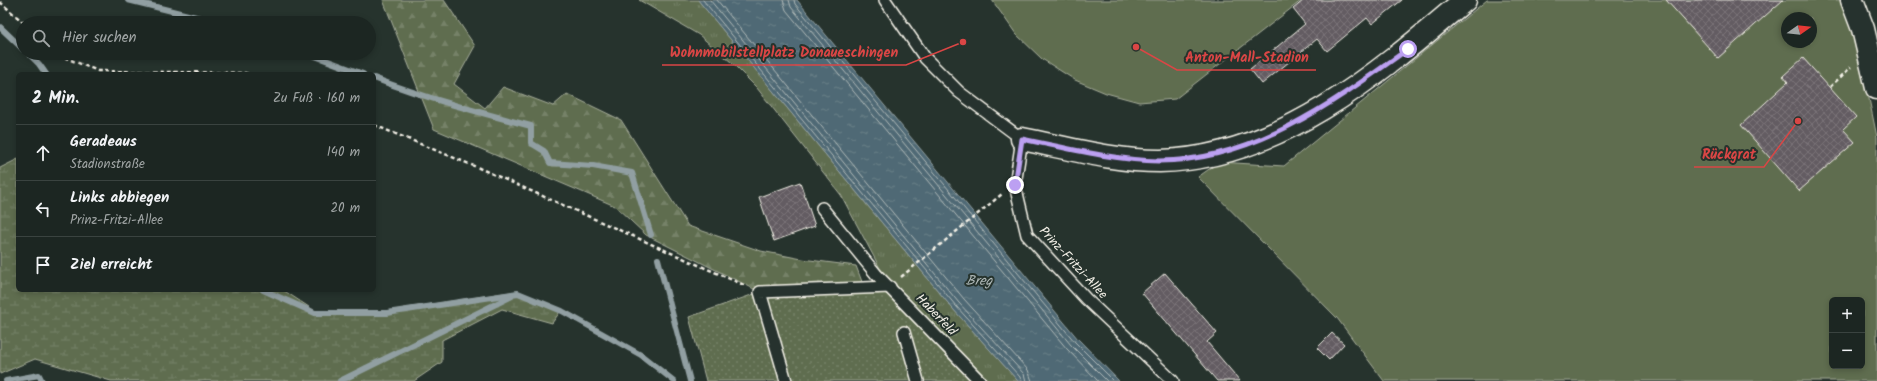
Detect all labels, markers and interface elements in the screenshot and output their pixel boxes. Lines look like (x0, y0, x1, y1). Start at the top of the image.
north arrow (1781, 12, 1817, 48)
search box (16, 16, 376, 60)
text: Hier suchen (62, 26, 136, 50)
icon: search (30, 27, 52, 49)
callout: Wohnmobilstellplatz Donaueschingen (662, 39, 906, 65)
route start (1399, 40, 1417, 58)
text: Wohnmobilstellplatz Donaueschingen (670, 42, 898, 64)
callout: Anton-Mall-Stadion (1177, 44, 1316, 70)
text: Anton-Mall-Stadion (1185, 47, 1309, 69)
text: 2 Min. (32, 85, 79, 112)
text: Zu Fuß · 160 m (273, 88, 360, 109)
text: Geradeaus (70, 130, 137, 154)
callout: Rückgrat (1694, 141, 1764, 167)
icon: ahead (32, 142, 54, 164)
text: 140 m (327, 142, 360, 163)
text: Rückgrat (1702, 144, 1757, 166)
text: Stadionstraße (70, 154, 145, 175)
route end (1006, 176, 1024, 194)
text: Links abbiegen (70, 186, 169, 210)
icon: left (32, 198, 54, 220)
text: 20 m (330, 198, 360, 219)
text: Prinz-Fritzi-Allee (70, 210, 163, 231)
street label: Prinz-Fritzi-Allee (1034, 222, 1113, 304)
text: Ziel erreicht (70, 253, 153, 277)
icon: arrive (32, 254, 54, 276)
water label: Breg (966, 270, 994, 292)
street label: Haberfeld (910, 289, 962, 341)
map controls (1829, 297, 1865, 369)
button: + (1829, 297, 1865, 333)
button: − (1829, 333, 1865, 369)

